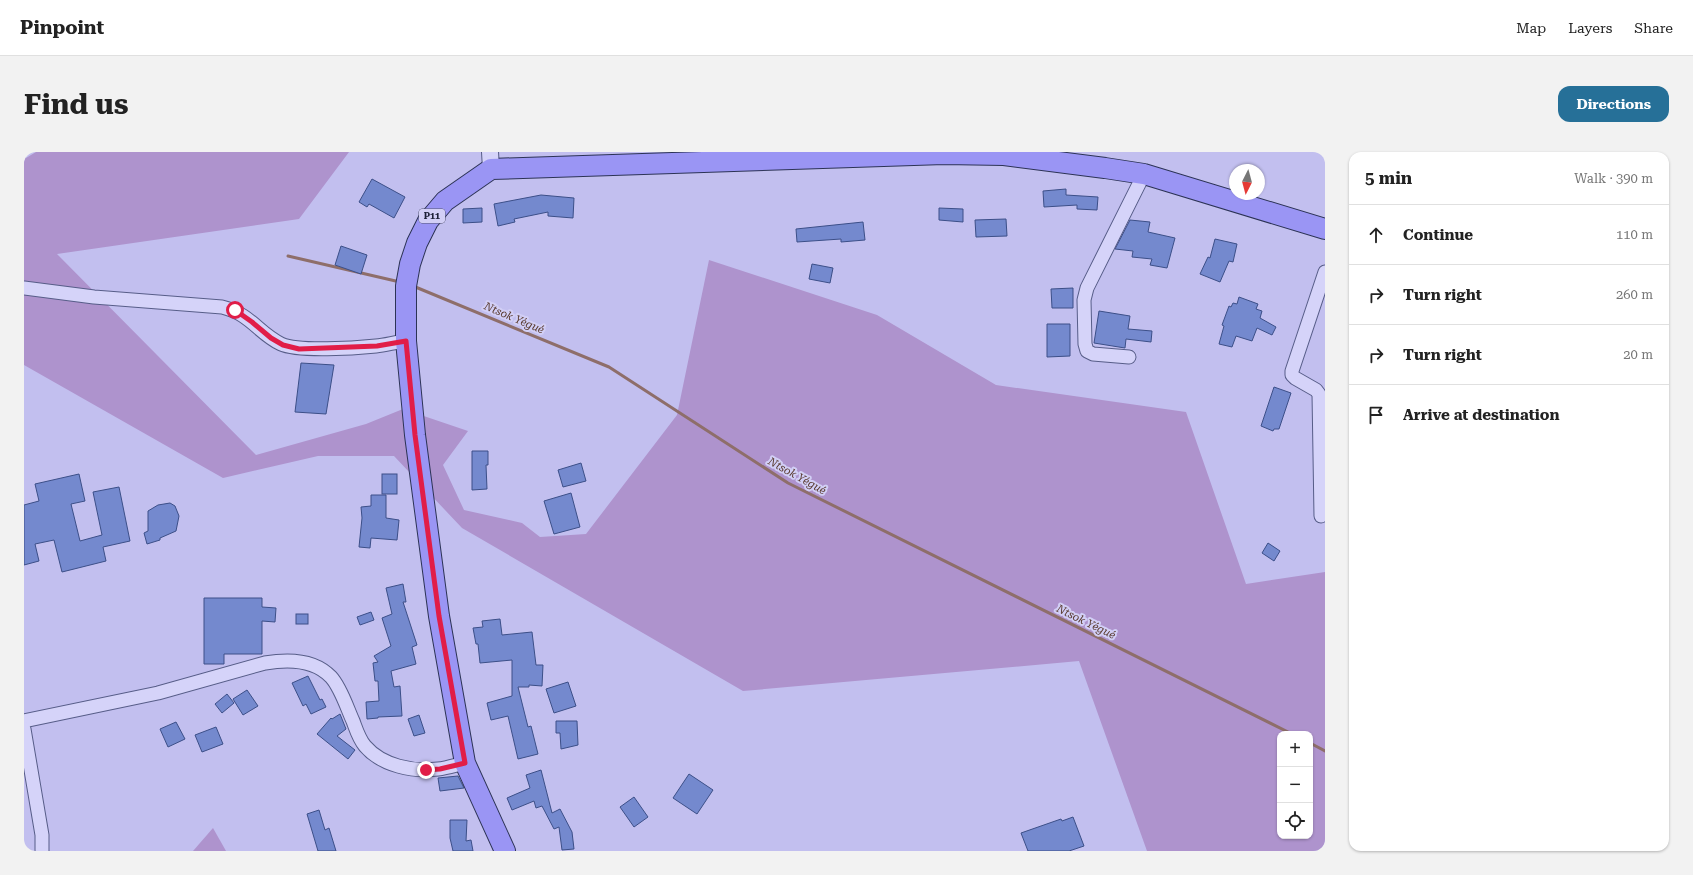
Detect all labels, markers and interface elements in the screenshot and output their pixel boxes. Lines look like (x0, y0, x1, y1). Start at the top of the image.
text: Pinpoint (20, 16, 104, 39)
text: Map (1516, 20, 1546, 36)
text: Layers (1568, 20, 1612, 36)
text: Share (1634, 20, 1673, 36)
button: Directions (1558, 86, 1669, 122)
text: Find us (24, 88, 128, 121)
north arrow (1229, 164, 1265, 200)
text: 5 min (1365, 168, 1412, 188)
text: Walk · 390 m (1574, 171, 1653, 186)
road number: P11 (419, 209, 445, 223)
icon: ahead (1365, 224, 1387, 246)
text: Continue (1403, 226, 1473, 244)
text: 110 m (1616, 227, 1653, 242)
icon: right (1365, 284, 1387, 306)
text: Turn right (1403, 286, 1482, 304)
text: 260 m (1616, 287, 1653, 302)
water label: Ntsok Yégué (481, 299, 546, 337)
route start (226, 301, 244, 319)
icon: right (1365, 344, 1387, 366)
text: Turn right (1403, 346, 1482, 364)
text: 20 m (1623, 347, 1653, 362)
icon: arrive (1365, 404, 1387, 426)
text: Arrive at destination (1403, 406, 1559, 424)
water label: Ntsok Yégué (765, 454, 829, 497)
water label: Ntsok Yégué (1053, 602, 1118, 642)
map controls (1277, 731, 1313, 839)
button: + (1277, 731, 1313, 767)
route end (417, 761, 435, 779)
button: − (1277, 767, 1313, 803)
button: locate (1277, 803, 1313, 839)

